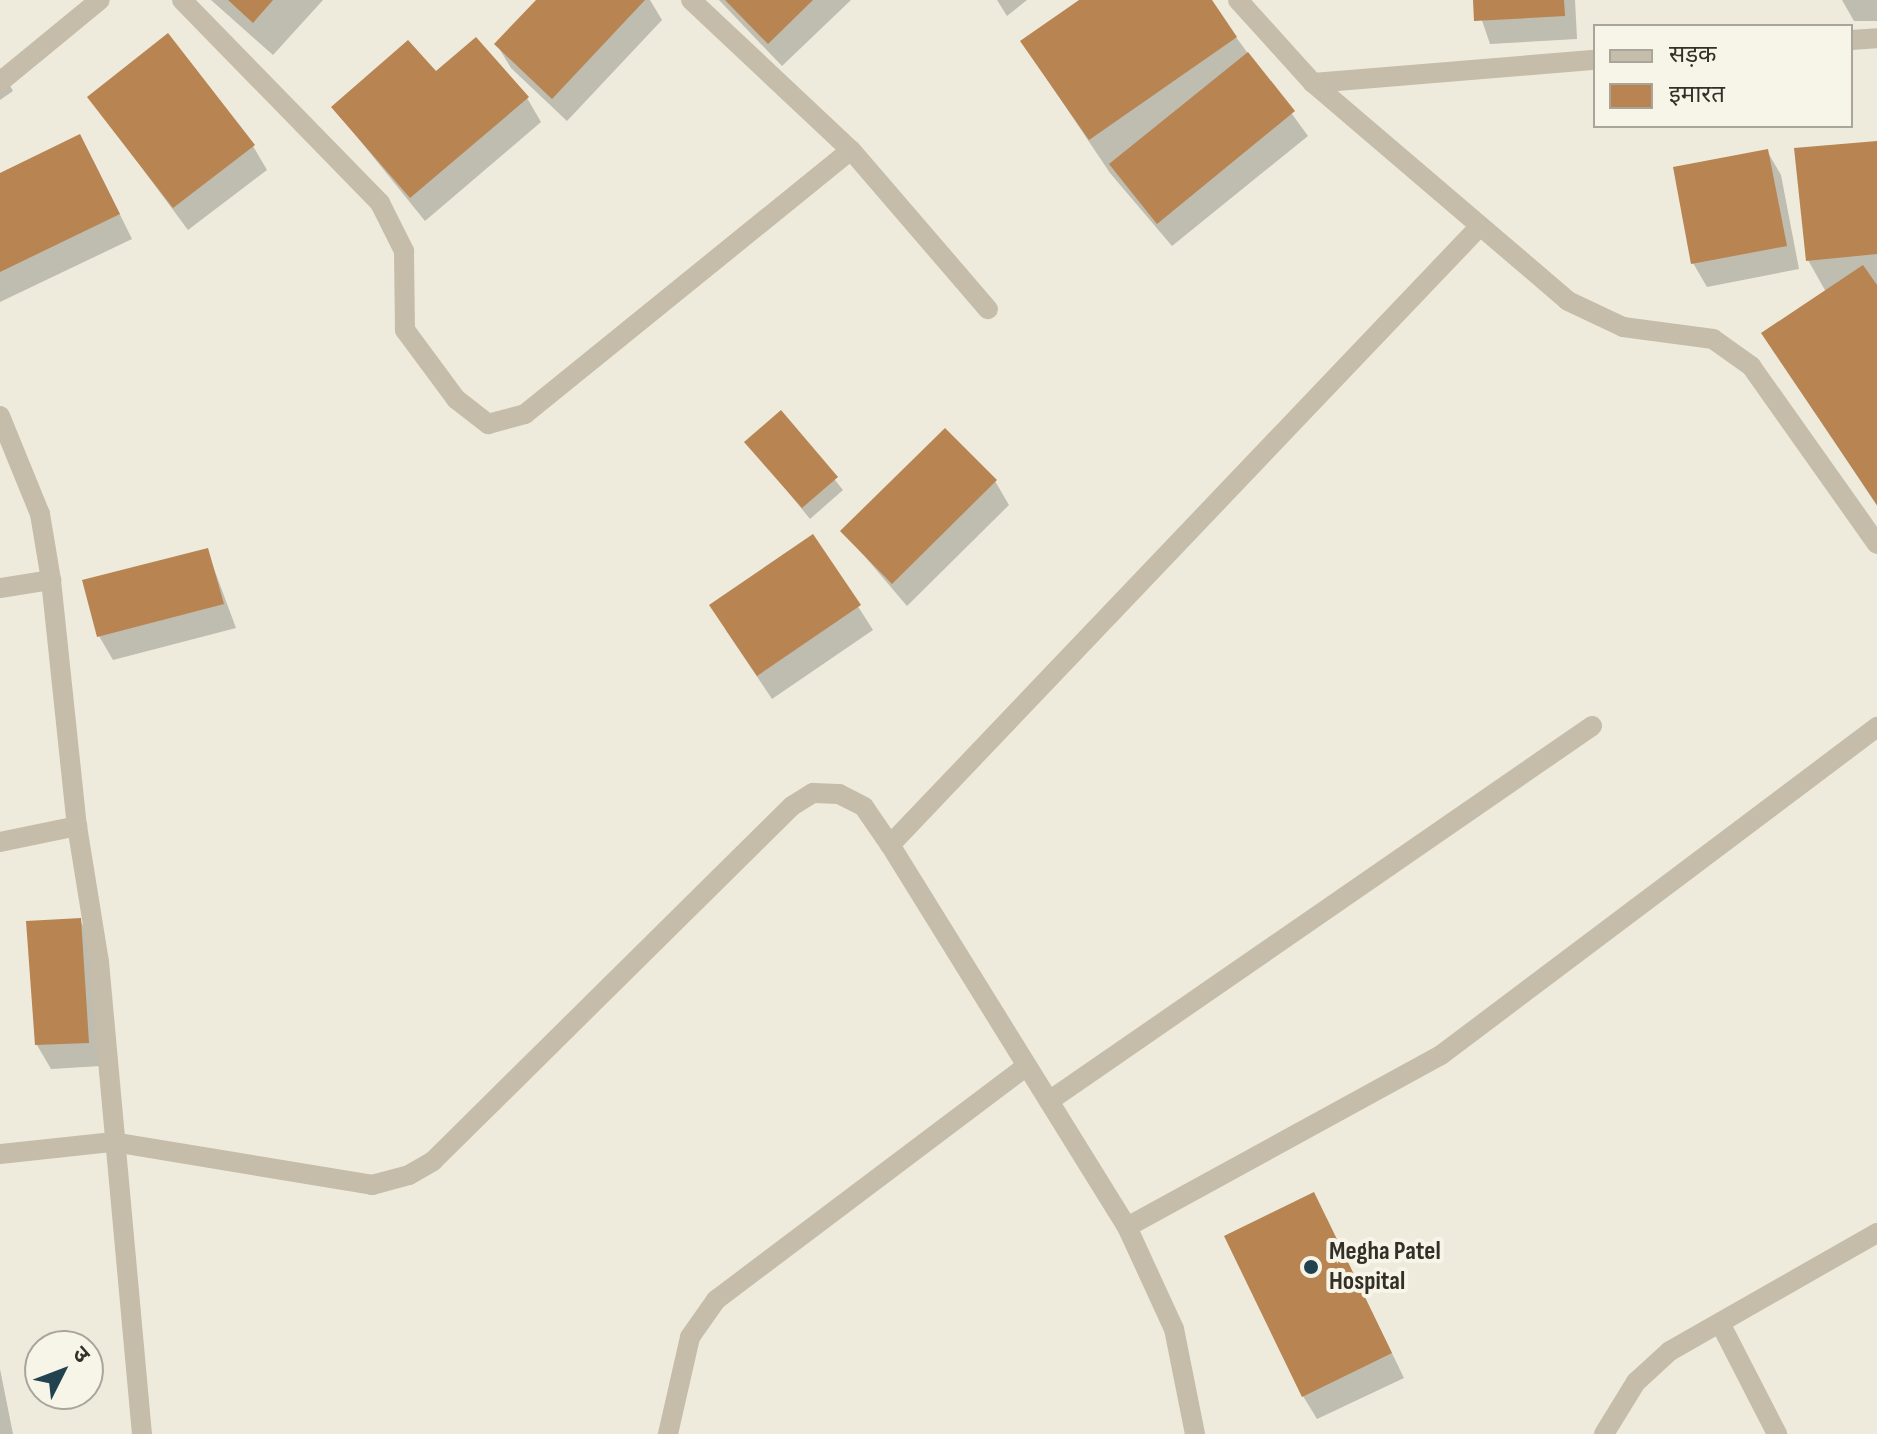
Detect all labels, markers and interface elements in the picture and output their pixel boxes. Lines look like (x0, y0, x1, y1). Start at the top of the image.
legend (1593, 24, 1853, 128)
text: सड़क (1669, 40, 1717, 69)
text: इमारत (1669, 80, 1725, 109)
place label: Megha Patel Hospital (1329, 1236, 1441, 1298)
marker: Megha Patel Hospital (1300, 1256, 1322, 1278)
north arrow (24, 1330, 104, 1410)
text: उ (66, 1341, 95, 1369)

